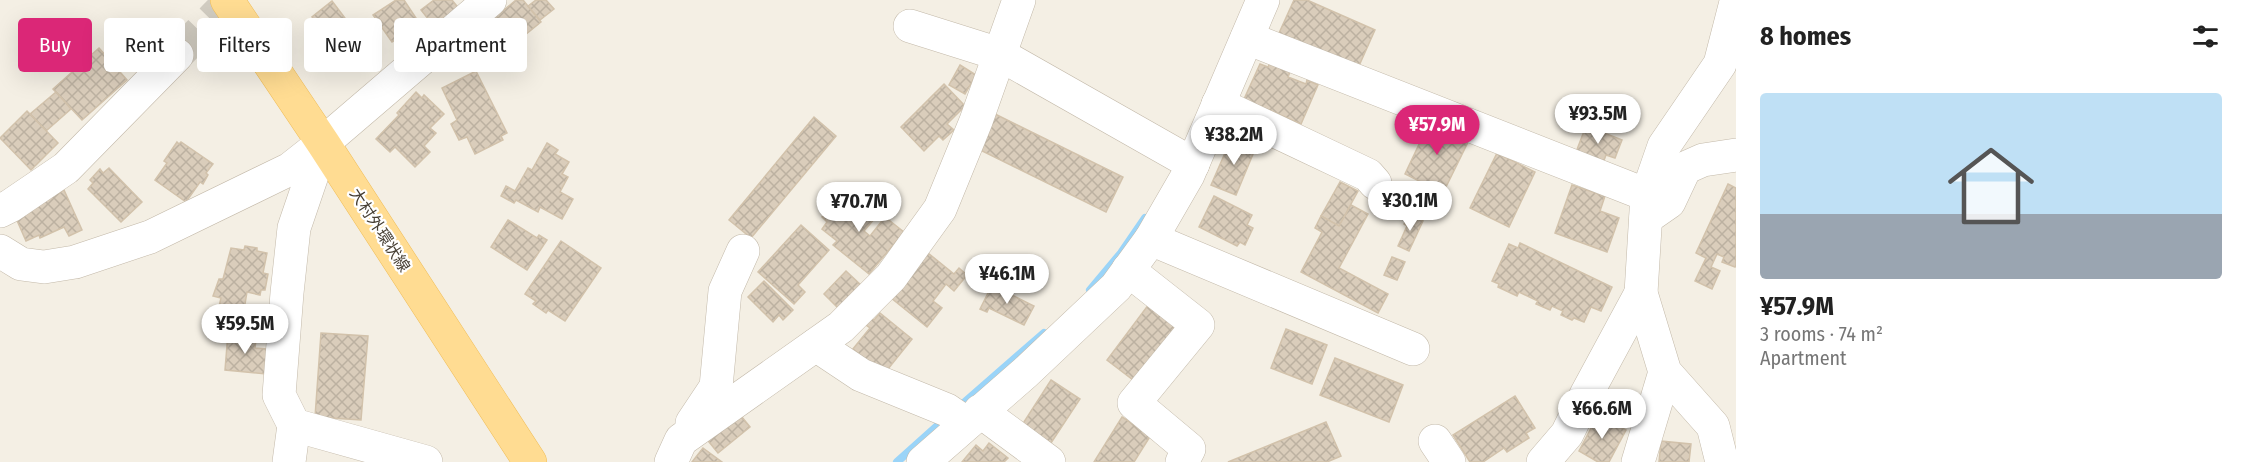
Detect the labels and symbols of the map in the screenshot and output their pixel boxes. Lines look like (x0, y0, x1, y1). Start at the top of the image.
pin: ¥93.5M (1549, 94, 1647, 145)
pin: ¥57.9M (1388, 105, 1486, 156)
pin: ¥38.2M (1185, 115, 1283, 166)
pin: ¥30.1M (1361, 181, 1459, 232)
pin: ¥70.7M (810, 182, 908, 233)
street label: 大村外環状線 (346, 185, 414, 275)
pin: ¥46.1M (958, 254, 1056, 305)
pin: ¥59.5M (196, 304, 294, 355)
pin: ¥66.6M (1553, 389, 1651, 440)

